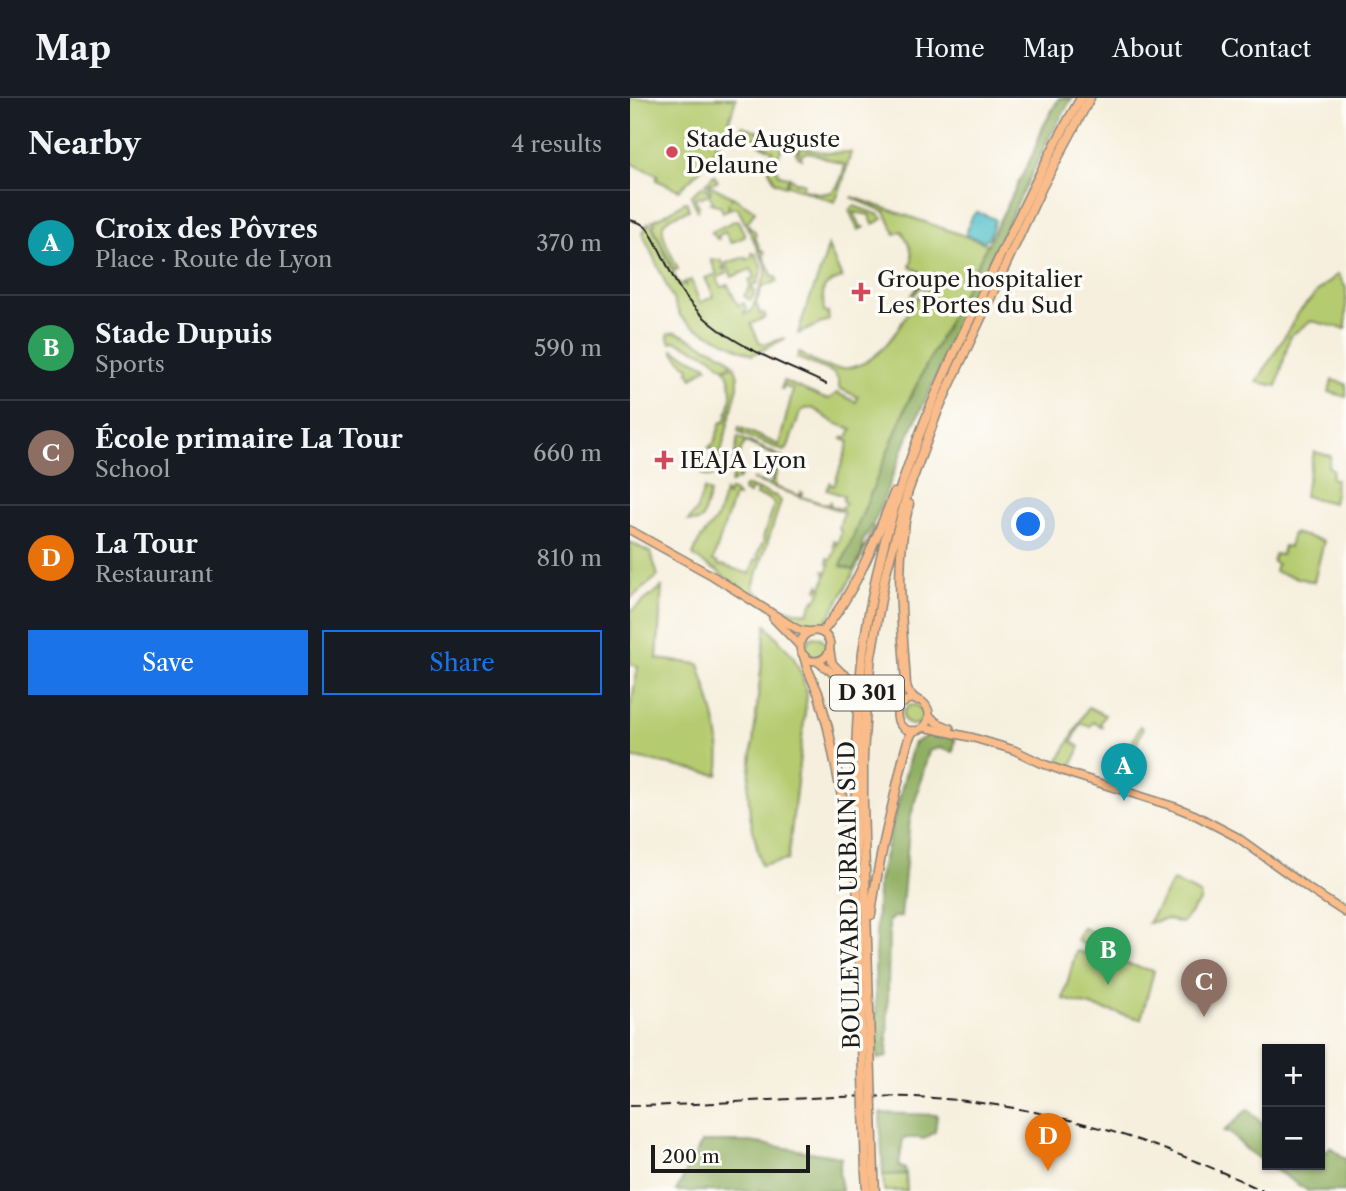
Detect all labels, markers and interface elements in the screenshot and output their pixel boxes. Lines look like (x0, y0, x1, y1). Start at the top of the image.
text: Map (35, 28, 111, 69)
text: Home (914, 34, 985, 63)
text: Map (1023, 34, 1074, 63)
text: About (1112, 34, 1183, 63)
text: Contact (1221, 34, 1311, 63)
text: Nearby (28, 125, 141, 162)
place label: Stade Auguste Delaune (686, 125, 840, 179)
text: 4 results (511, 130, 602, 158)
marker: Stade Auguste Delaune (664, 144, 680, 160)
text: Croix des Pôvres (95, 213, 318, 245)
text: A (42, 229, 60, 257)
text: 370 m (536, 229, 602, 257)
text: Place · Route de Lyon (95, 245, 332, 273)
place label: Groupe hospitalier Les Portes du Sud (877, 265, 1083, 319)
marker: Groupe hospitalier Les Portes du Sud (851, 282, 871, 302)
text: Stade Dupuis (95, 318, 272, 350)
text: B (42, 334, 60, 362)
text: 590 m (534, 334, 602, 362)
text: Sports (95, 350, 165, 378)
text: École primaire La Tour (95, 423, 403, 455)
text: C (42, 439, 60, 467)
text: 660 m (533, 439, 602, 467)
place label: IEAJA Lyon (680, 446, 806, 474)
marker: IEAJA Lyon (654, 450, 674, 470)
text: School (95, 455, 170, 483)
your location (1011, 507, 1045, 541)
text: La Tour (95, 528, 198, 560)
text: D (41, 544, 61, 572)
text: 810 m (537, 544, 602, 572)
text: Restaurant (95, 560, 213, 588)
button: Save (28, 630, 308, 695)
button: Share (322, 630, 602, 695)
road number: D 301 (830, 676, 904, 710)
street label: BOULEVARD URBAIN SUD (832, 741, 866, 1049)
pin: A (1101, 743, 1147, 801)
pin: B (1085, 927, 1131, 985)
pin: C (1181, 959, 1227, 1017)
map controls (1262, 1044, 1325, 1170)
button: + (1262, 1044, 1325, 1107)
button: − (1262, 1107, 1325, 1170)
pin: D (1025, 1113, 1071, 1171)
scale bar (651, 1142, 810, 1174)
text: 200 m (662, 1145, 720, 1168)

